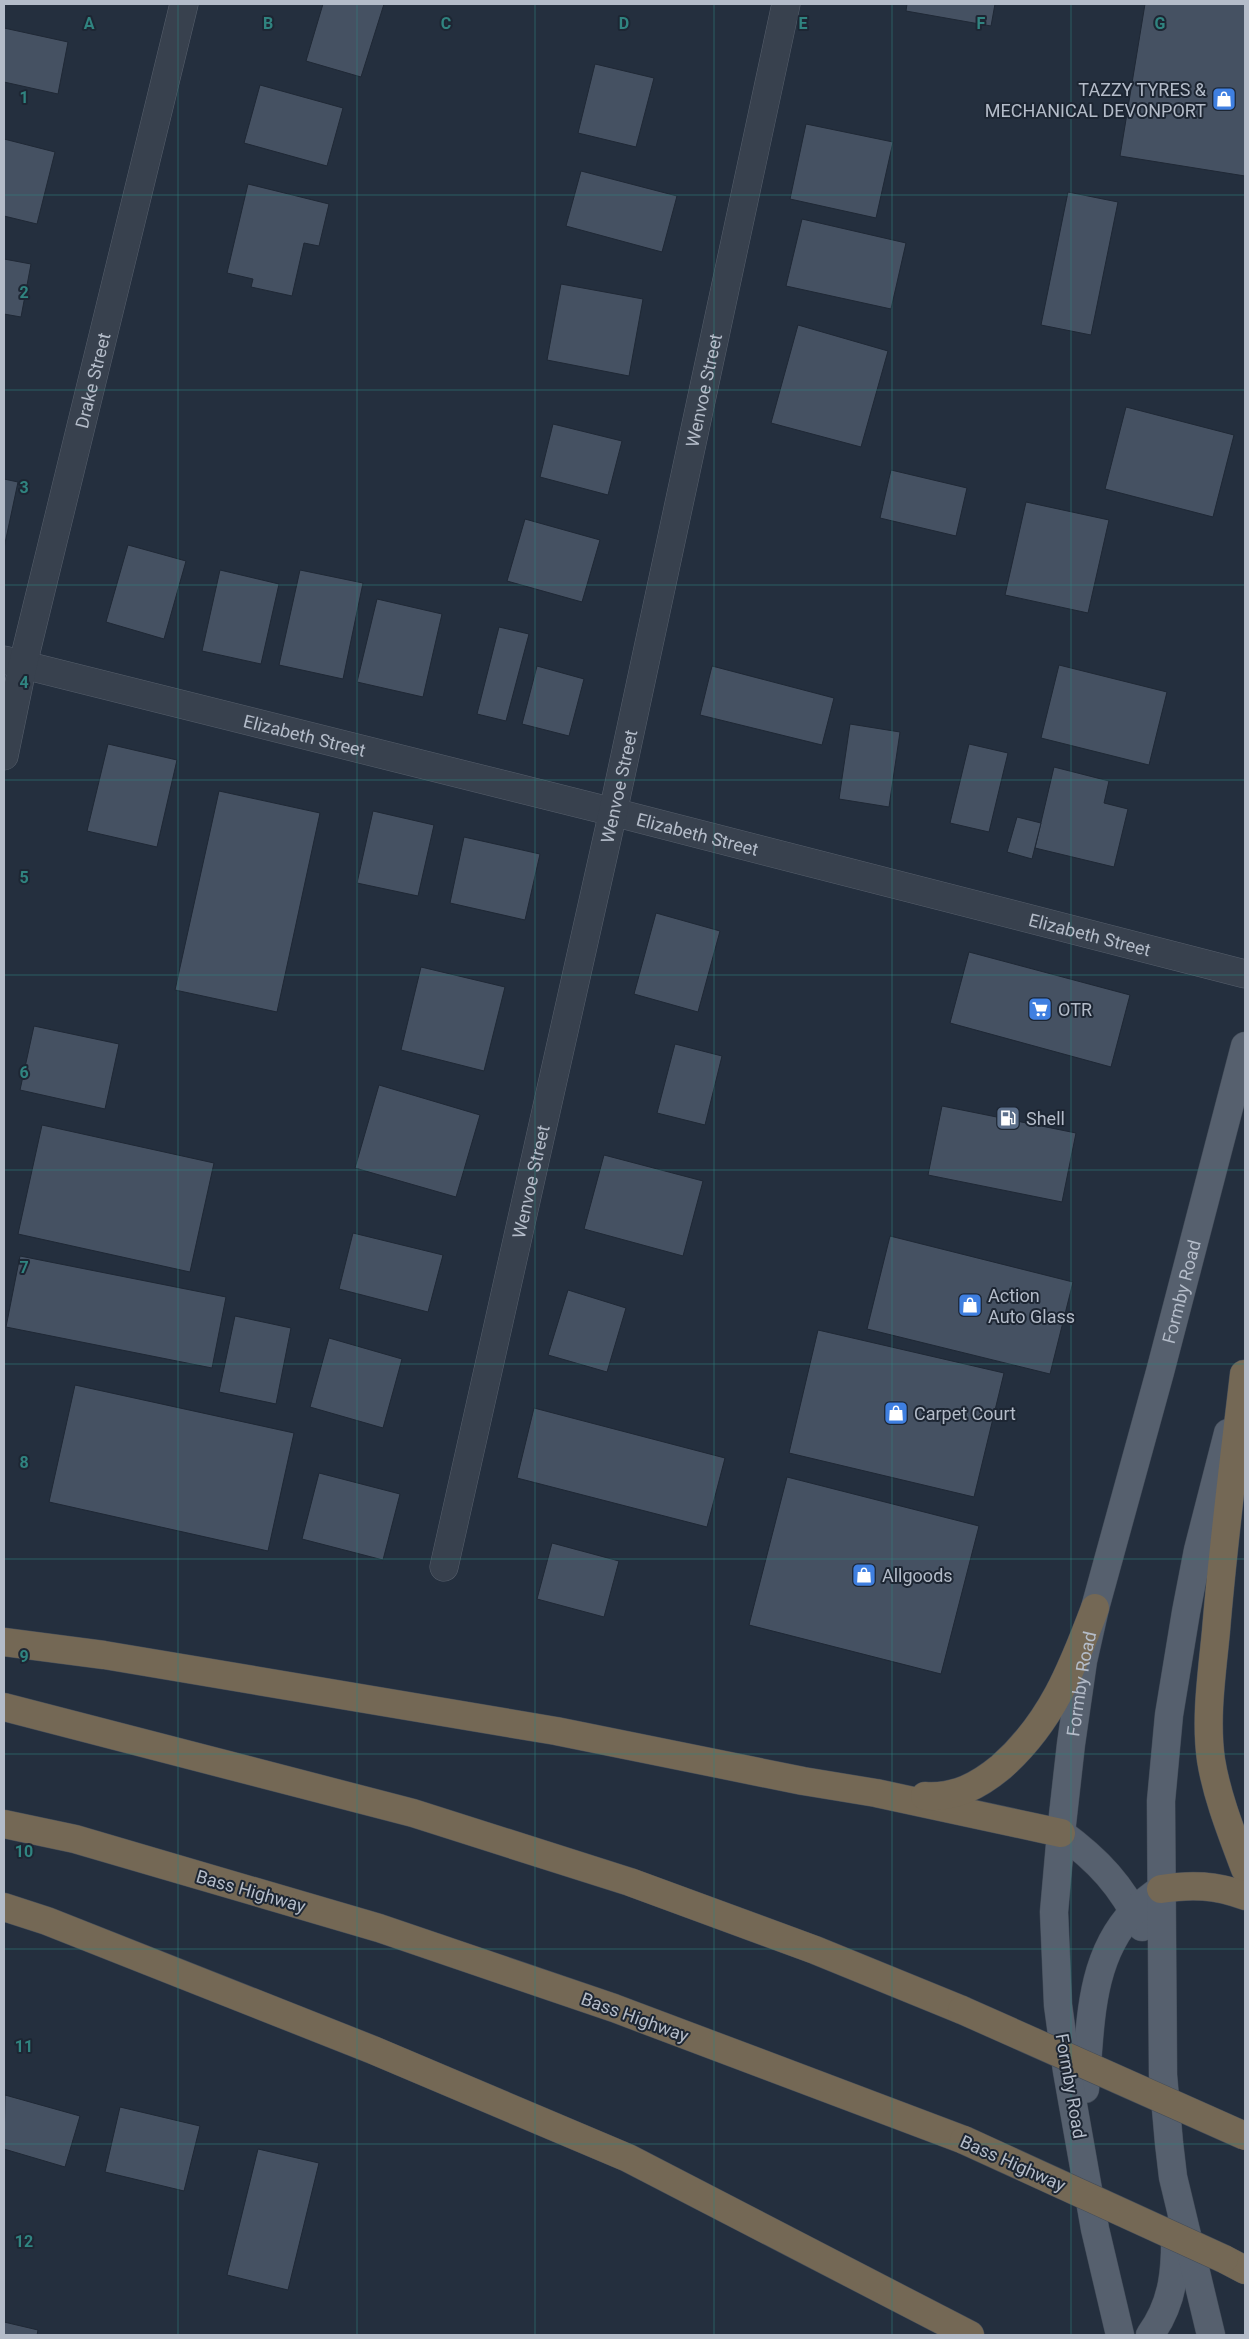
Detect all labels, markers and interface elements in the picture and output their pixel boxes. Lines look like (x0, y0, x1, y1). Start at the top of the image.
text: A (84, 14, 95, 33)
text: B (263, 14, 273, 33)
text: C (441, 14, 451, 33)
text: D (619, 14, 629, 33)
text: E (799, 14, 808, 33)
text: F (977, 14, 986, 33)
text: G (1155, 14, 1166, 33)
place label: TAZZY TYRES & MECHANICAL DEVONPORT (985, 79, 1207, 121)
shop icon: TAZZY TYRES & MECHANICAL DEVONPORT (1211, 86, 1237, 112)
text: 1 (19, 88, 29, 107)
text: 2 (19, 283, 29, 302)
street label: Drake Street (70, 330, 114, 430)
street label: Wenvoe Street (681, 331, 726, 449)
text: 3 (19, 478, 29, 497)
text: 4 (19, 673, 29, 692)
street label: Elizabeth Street (241, 710, 368, 760)
street label: Wenvoe Street (596, 727, 641, 845)
street label: Elizabeth Street (634, 808, 761, 859)
text: 5 (19, 868, 29, 887)
street label: Elizabeth Street (1027, 909, 1153, 960)
supermarket icon: OTR (1027, 996, 1053, 1022)
place label: OTR (1058, 999, 1092, 1020)
text: 6 (19, 1063, 29, 1082)
fuel station icon: Shell (995, 1105, 1021, 1131)
place label: Shell (1026, 1108, 1065, 1129)
street label: Wenvoe Street (507, 1123, 553, 1240)
street label: Formby Road (1157, 1238, 1205, 1346)
text: 7 (19, 1258, 29, 1277)
place label: Action Auto Glass (988, 1285, 1075, 1327)
shop icon: Action Auto Glass (957, 1292, 983, 1318)
shop icon: Carpet Court (883, 1400, 909, 1426)
place label: Carpet Court (914, 1403, 1016, 1424)
text: 8 (19, 1453, 29, 1472)
shop icon: Allgoods (851, 1562, 877, 1588)
place label: Allgoods (882, 1565, 953, 1586)
street label: Formby Road (1062, 1629, 1100, 1738)
text: 9 (19, 1647, 29, 1666)
text: 10 (15, 1842, 33, 1861)
street label: Bass Highway (194, 1865, 309, 1917)
street label: Bass Highway (578, 1988, 692, 2046)
street label: Formby Road (1051, 2032, 1091, 2140)
text: 11 (15, 2037, 33, 2056)
street label: Bass Highway (957, 2130, 1069, 2196)
text: 12 (15, 2232, 33, 2251)

